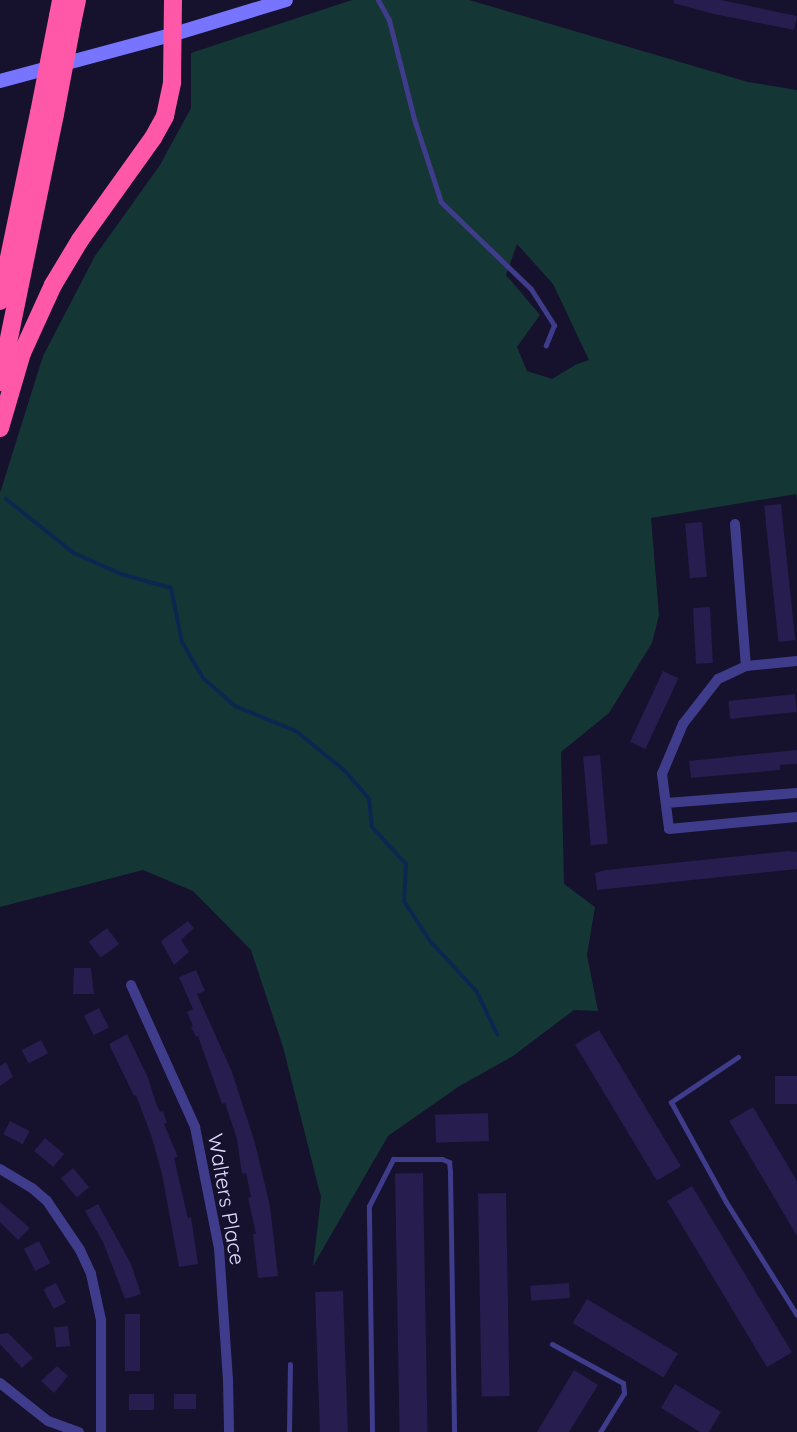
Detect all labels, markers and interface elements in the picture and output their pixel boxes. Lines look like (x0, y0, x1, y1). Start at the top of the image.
street label: Walters Place (203, 1131, 251, 1267)

